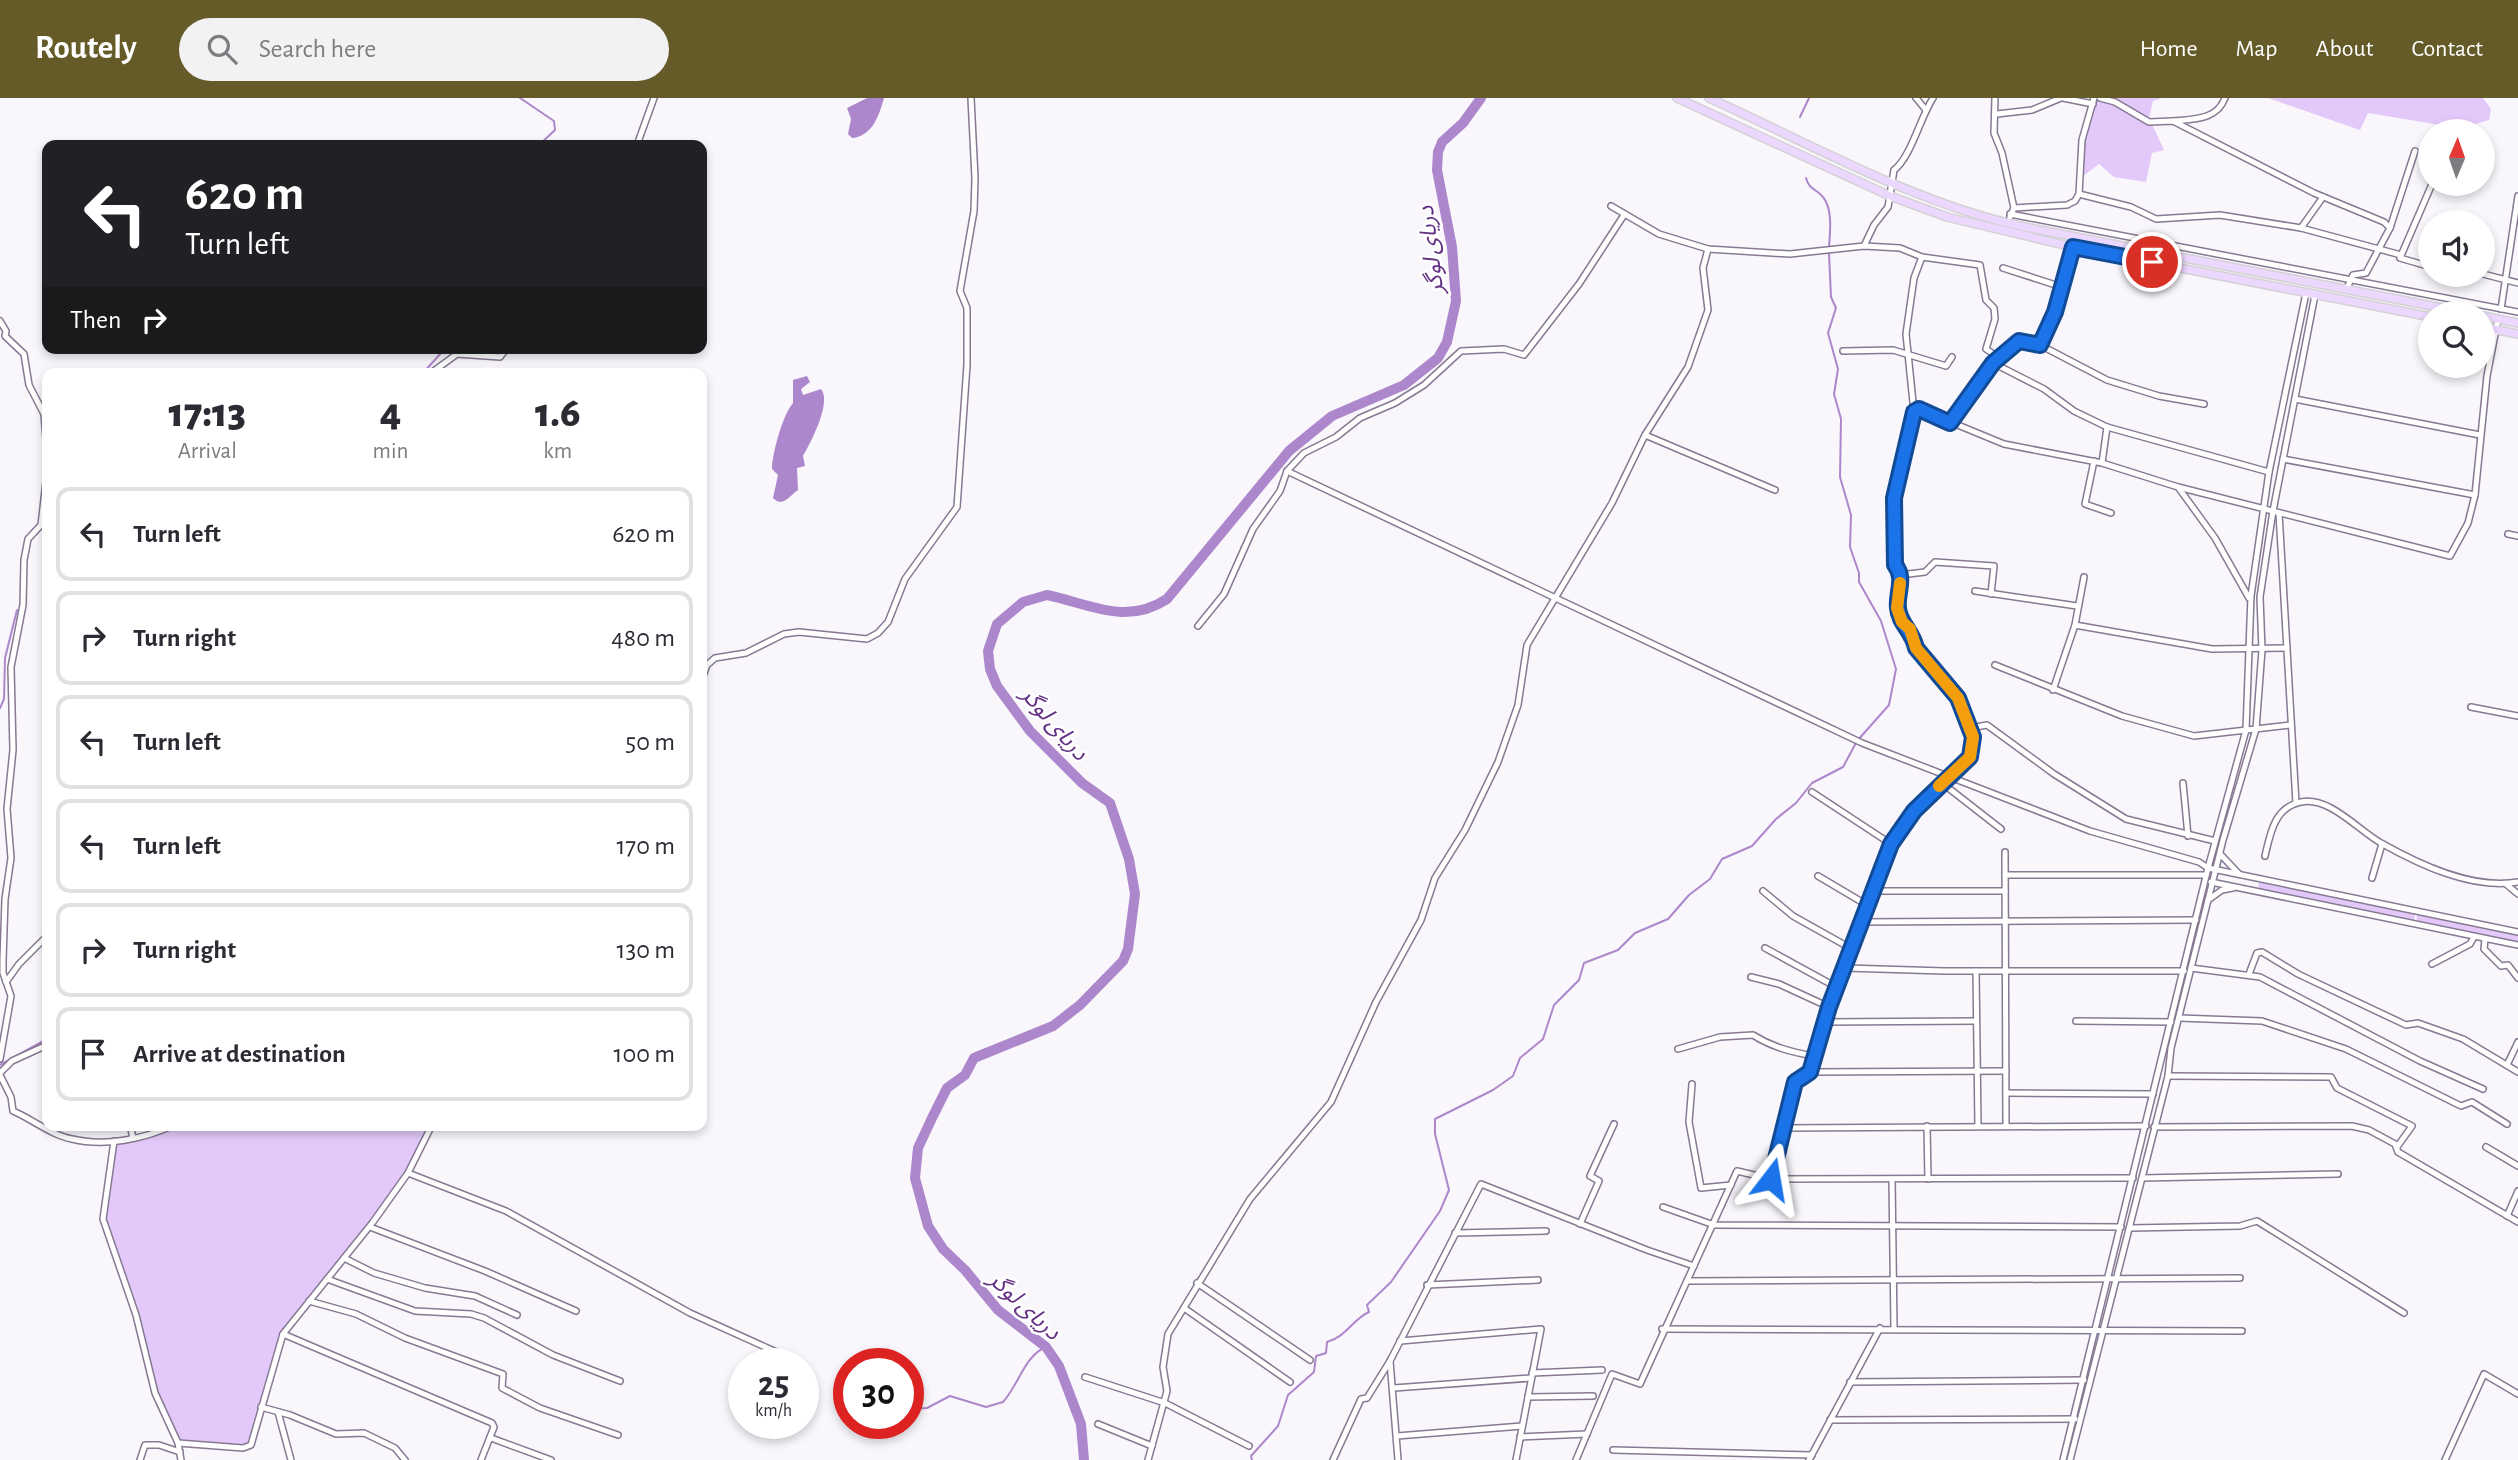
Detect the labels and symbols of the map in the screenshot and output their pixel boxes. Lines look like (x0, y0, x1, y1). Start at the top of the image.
north arrow (2418, 119, 2496, 196)
water label: دریای لوگر (1414, 203, 1450, 297)
pin (2122, 232, 2182, 292)
water label: دریای لوگر (1014, 681, 1093, 766)
position arrow (1734, 1142, 1808, 1216)
water label: دریای لوگر (982, 1265, 1066, 1346)
speed limit sign: 30 (833, 1348, 924, 1439)

